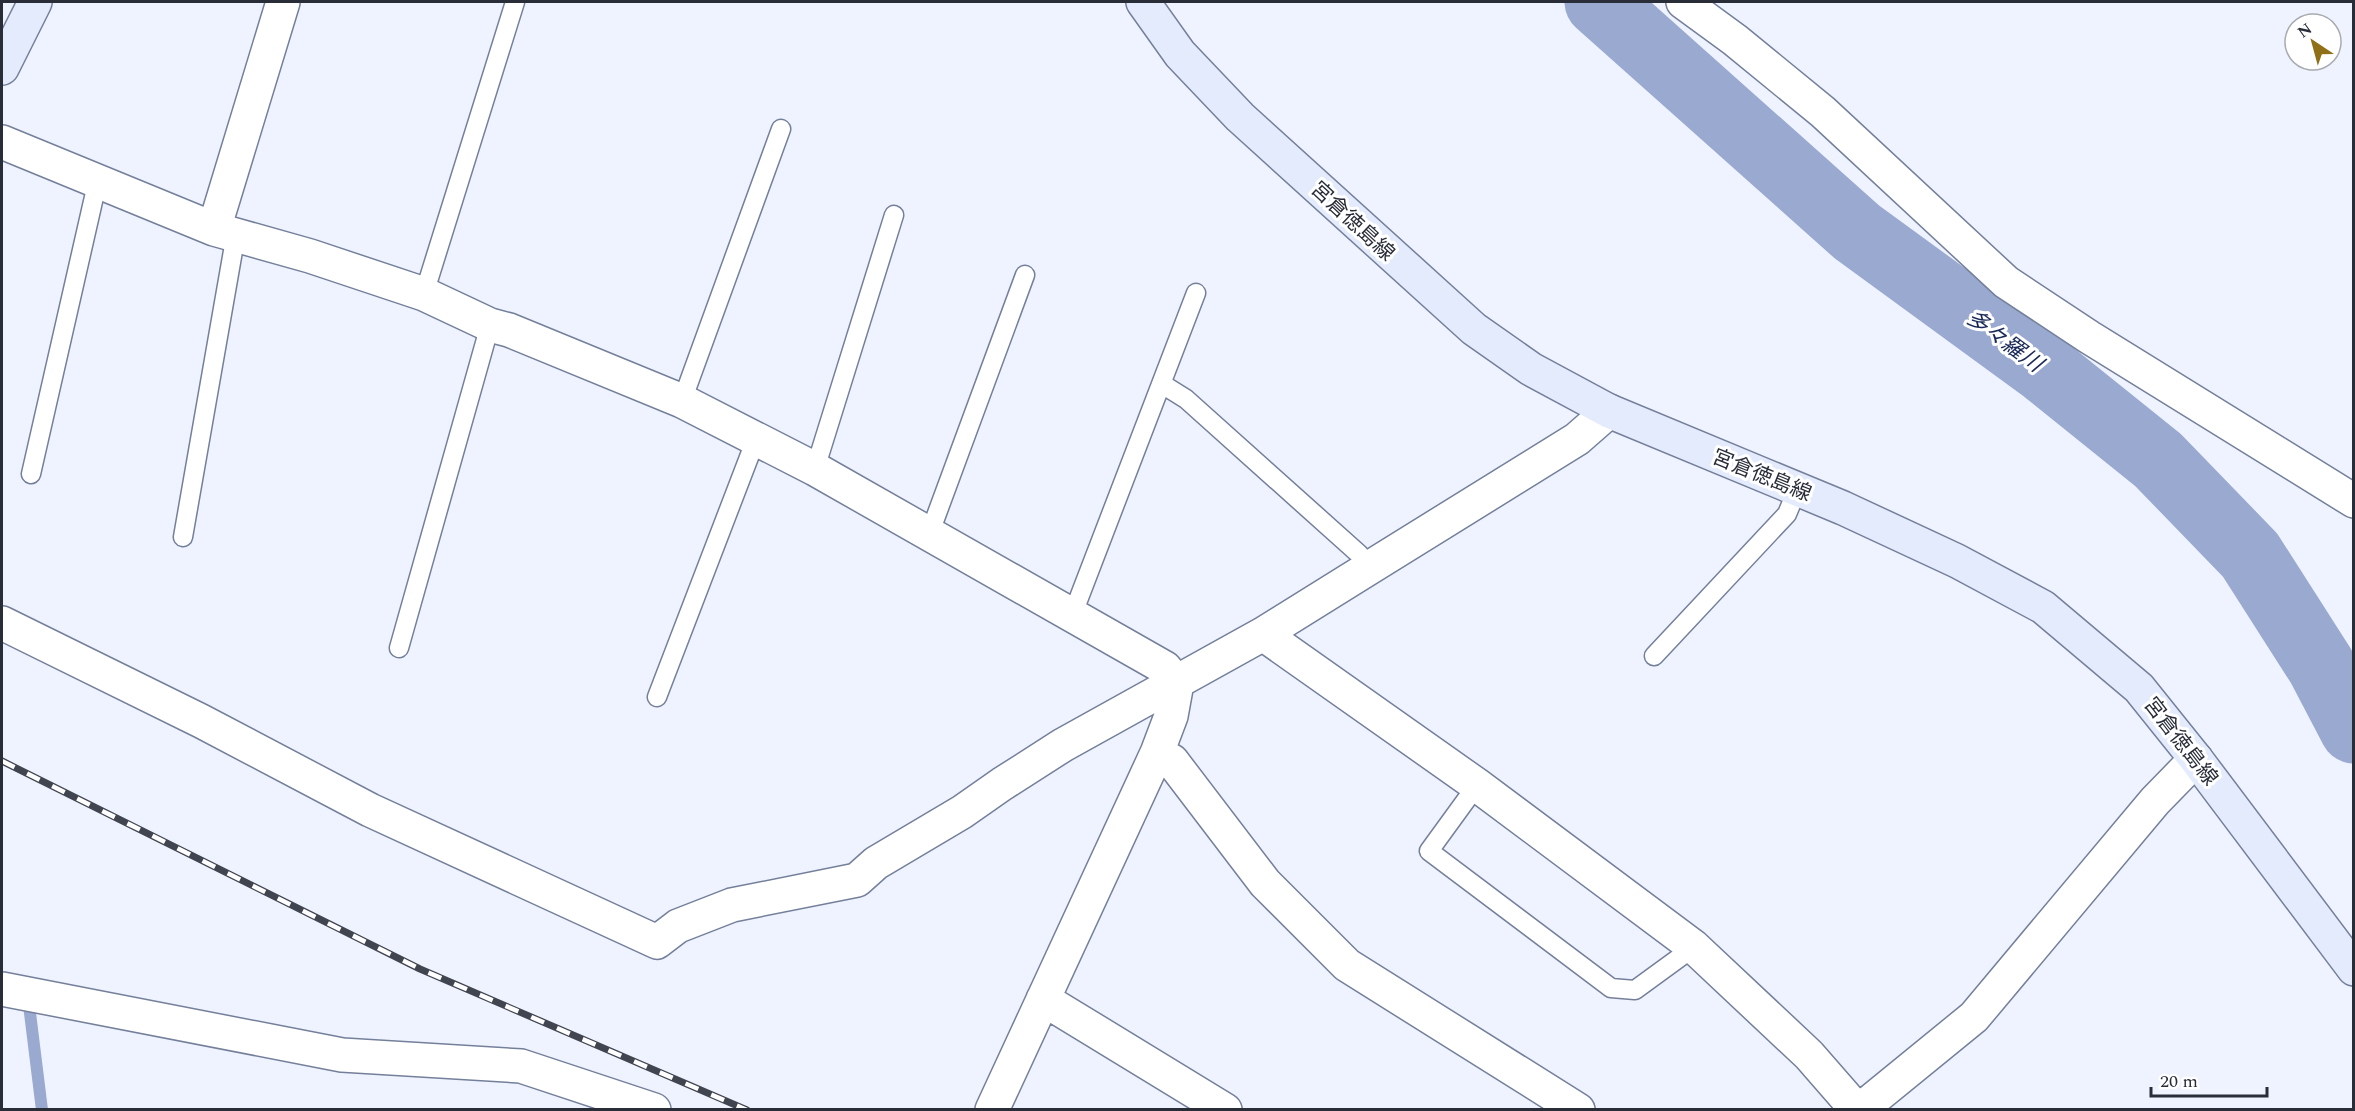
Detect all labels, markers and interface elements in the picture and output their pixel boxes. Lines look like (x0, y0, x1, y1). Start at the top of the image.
north arrow (2283, 12, 2343, 72)
text: N (2292, 17, 2317, 44)
street label: 宮倉徳島線 (1303, 174, 1402, 269)
water label: 多々羅川 (1959, 302, 2051, 382)
street label: 宮倉徳島線 (1707, 441, 1816, 510)
street label: 宮倉徳島線 (2135, 690, 2225, 793)
scale bar (2151, 1060, 2266, 1098)
text: 20 m (2160, 1068, 2198, 1095)

